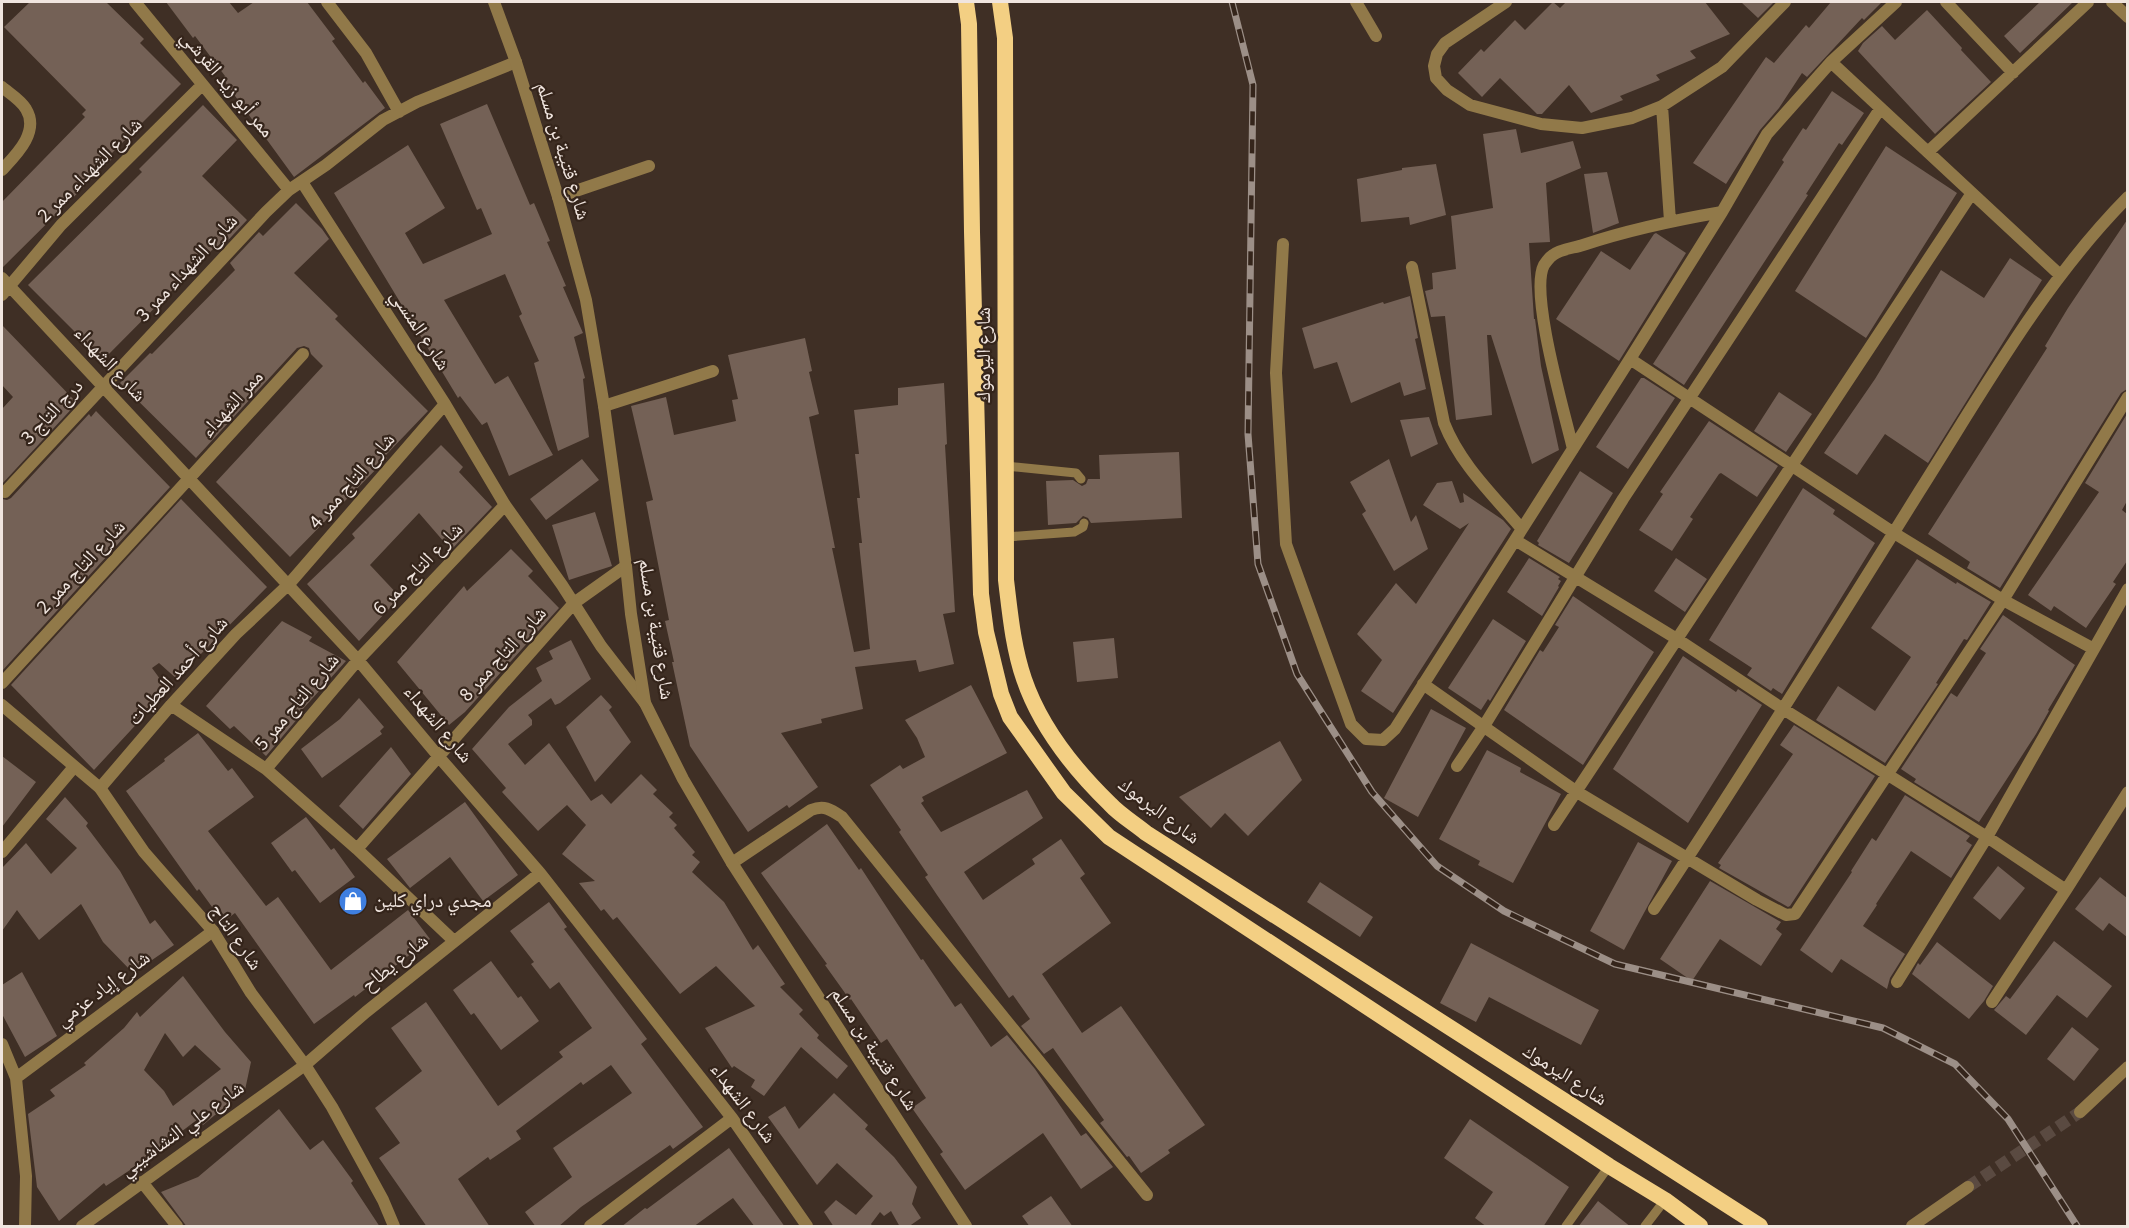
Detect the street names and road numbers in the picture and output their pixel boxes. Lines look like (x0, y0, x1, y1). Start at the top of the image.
street label: ممر أبو زيد القرشي (173, 24, 280, 145)
street label: شارع قتيبة بن مسلم (529, 79, 597, 223)
street label: شارع الشهداء ممر 2 (31, 111, 149, 229)
street label: شارع الشهداء ممر 3 (130, 208, 244, 328)
street label: شارع المنسي (382, 284, 457, 377)
street label: شارع اليرموك (970, 307, 998, 403)
street label: شارع الشهداء (67, 320, 153, 408)
street label: ممر الشهداء (194, 364, 270, 444)
street label: درج التاج 3 (14, 373, 90, 451)
street label: شارع التاج ممر 4 (302, 427, 402, 535)
street label: شارع التاج ممر 2 (30, 514, 132, 620)
street label: شارع التاج ممر 6 (366, 516, 470, 622)
street label: شارع قتيبة بن مسلم (631, 556, 681, 702)
street label: شارع التاج ممر 8 (453, 600, 553, 708)
street label: شارع أحمد العطيات (121, 610, 235, 732)
street label: شارع التاج ممر 5 (248, 647, 346, 757)
street label: شارع الشهداء (397, 679, 479, 769)
street label: شارع اليرموك (1112, 771, 1206, 851)
street label: شارع التاج (203, 898, 269, 976)
street label: شارع يطاح (355, 927, 435, 999)
street label: شارع إياد عزمي (50, 944, 157, 1035)
street label: شارع قتيبة بن مسلم (823, 982, 925, 1116)
street label: شارع اليرموك (1517, 1037, 1613, 1113)
street label: شارع الشهداء (703, 1057, 783, 1149)
street label: شارع علي النشاشيبي (114, 1074, 251, 1185)

